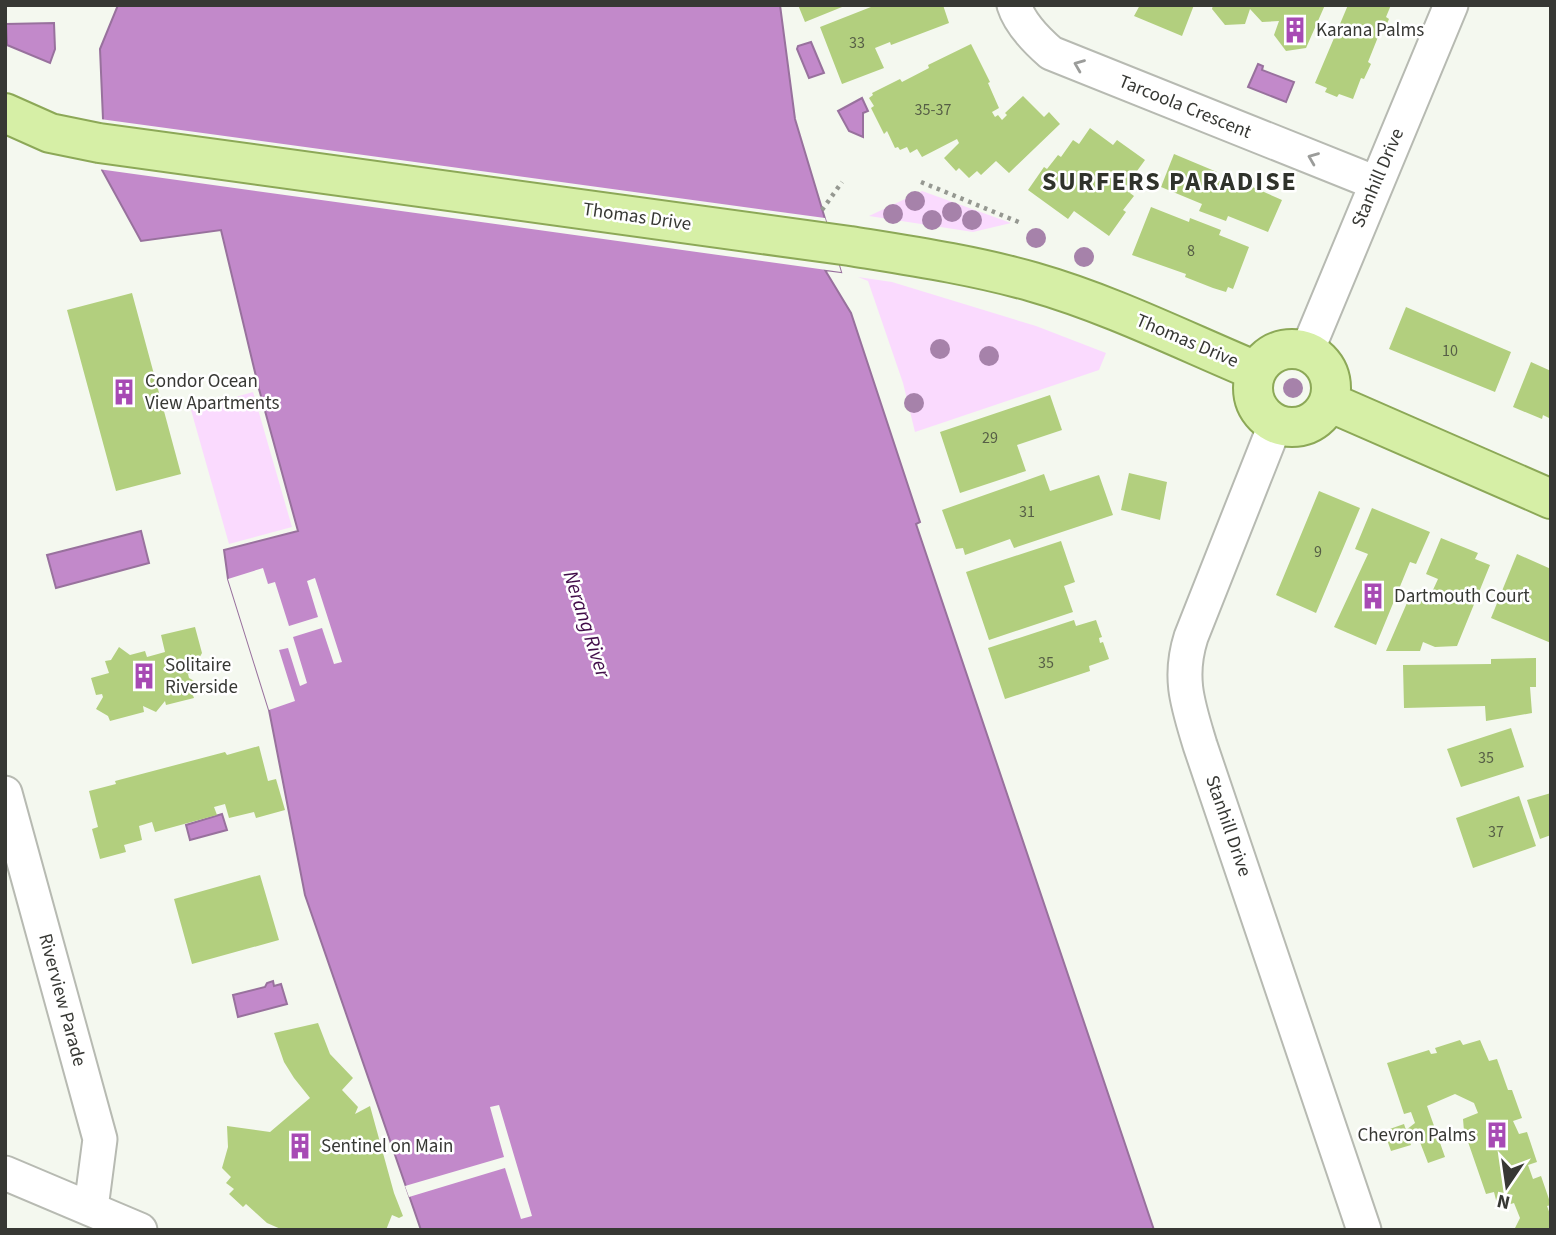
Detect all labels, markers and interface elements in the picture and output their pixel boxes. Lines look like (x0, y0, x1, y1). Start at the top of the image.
building icon: Karana Palms (1280, 15, 1310, 45)
place label: Karana Palms (1316, 17, 1424, 44)
house number: 33 (849, 32, 865, 54)
one-way arrow (1073, 59, 1086, 73)
street label: Tarcoola Crescent (1115, 68, 1256, 146)
house number: 35-37 (915, 99, 951, 121)
street label: Stanhill Drive (1345, 124, 1411, 232)
one-way arrow (1307, 152, 1319, 166)
district label: SURFERS PARADISE (1042, 163, 1298, 200)
street label: Thomas Drive (581, 196, 693, 238)
house number: 8 (1187, 240, 1195, 262)
street label: Thomas Drive (1132, 307, 1242, 375)
house number: 10 (1442, 340, 1458, 362)
place label: Condor Ocean View Apartments (145, 368, 279, 417)
building icon: Condor Ocean View Apartments (109, 377, 139, 407)
house number: 29 (982, 427, 998, 449)
house number: 31 (1019, 501, 1035, 523)
house number: 9 (1314, 541, 1322, 563)
water label: Nerang River (556, 567, 619, 682)
building icon: Dartmouth Court (1358, 581, 1388, 611)
place label: Dartmouth Court (1394, 583, 1530, 610)
place label: Solitaire Riverside (165, 652, 238, 701)
house number: 35 (1038, 652, 1054, 674)
building icon: Solitaire Riverside (129, 661, 159, 691)
house number: 35 (1478, 747, 1494, 769)
street label: Stanhill Drive (1198, 772, 1258, 880)
house number: 37 (1488, 821, 1504, 843)
street label: Riverview Parade (31, 931, 93, 1069)
building icon: Chevron Palms (1482, 1120, 1512, 1150)
place label: Chevron Palms (1357, 1122, 1476, 1149)
building icon: Sentinel on Main (285, 1131, 315, 1161)
place label: Sentinel on Main (321, 1133, 453, 1160)
north arrow (1472, 1151, 1542, 1221)
text: N (1494, 1187, 1513, 1216)

